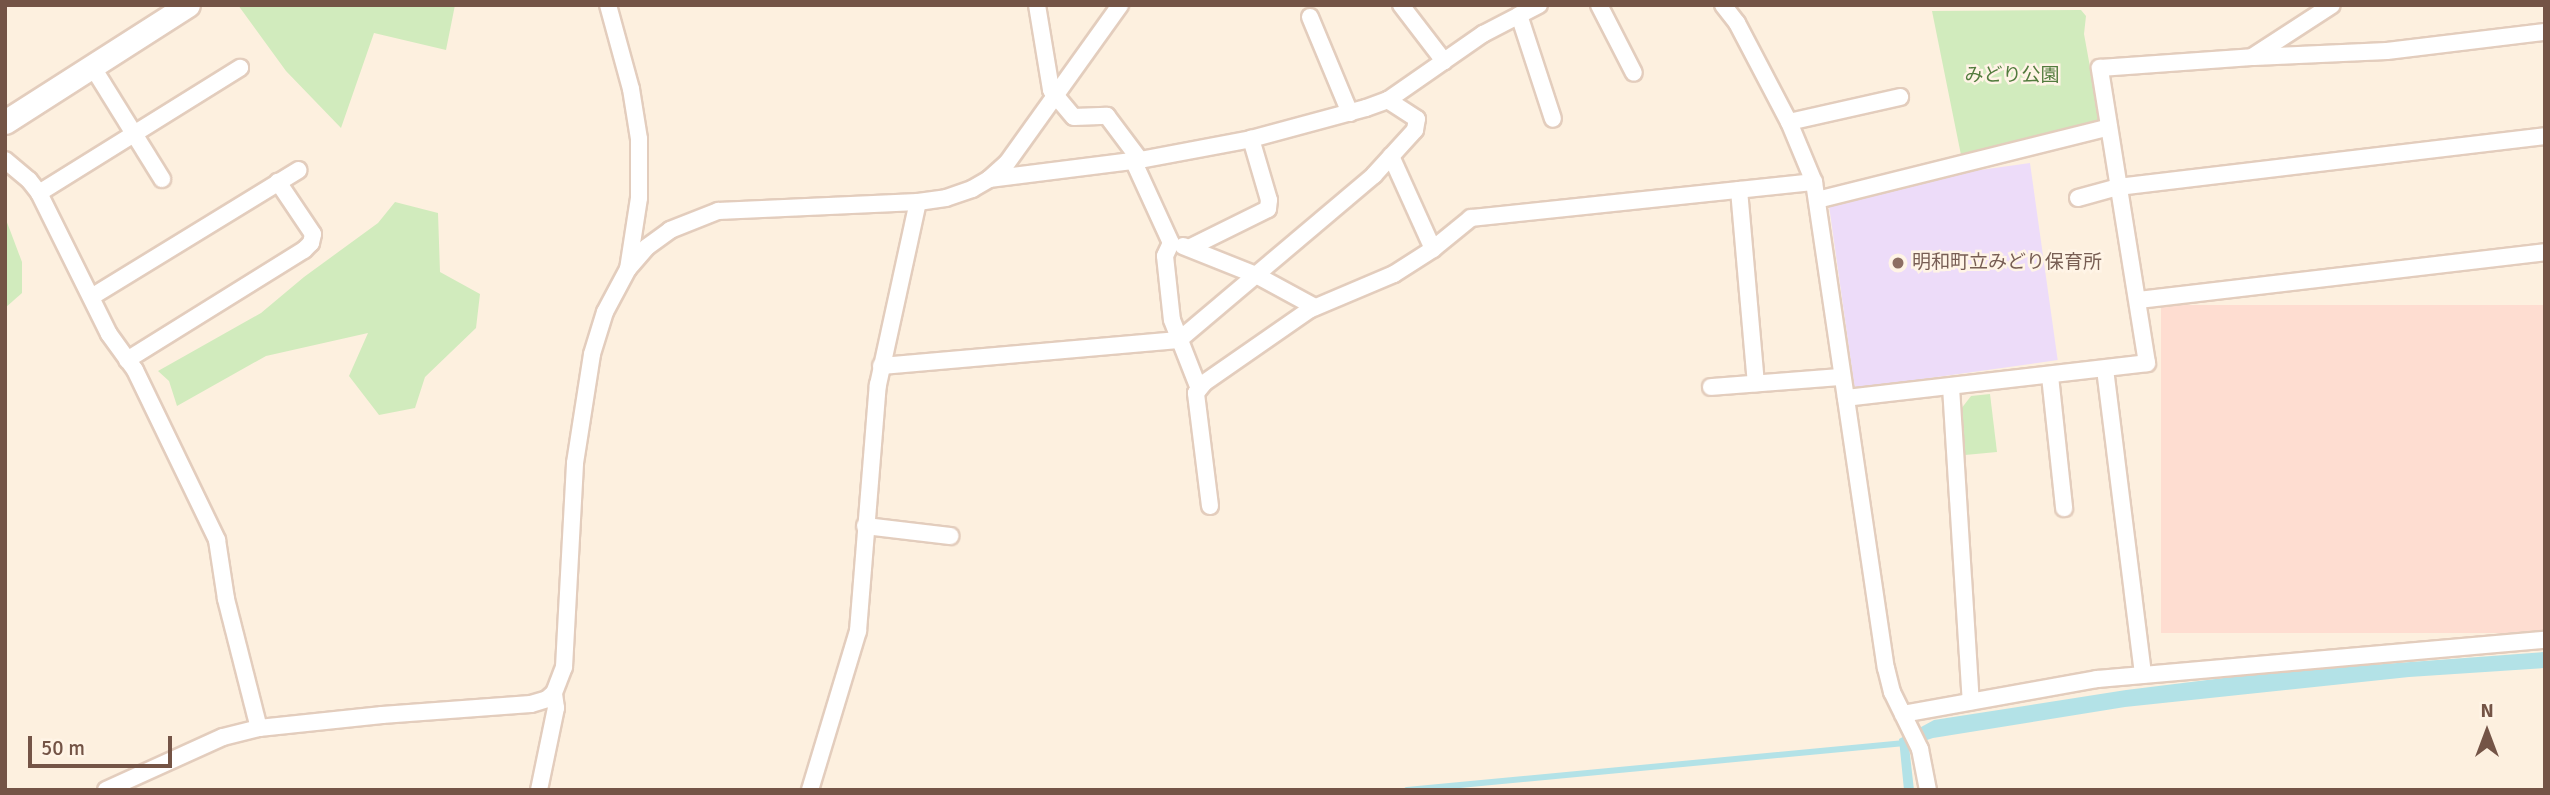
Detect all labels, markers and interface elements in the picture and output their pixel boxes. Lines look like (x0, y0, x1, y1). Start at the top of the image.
park label: みどり公園 (1965, 65, 2059, 87)
place label: 明和町立みどり保育所 (1912, 252, 2102, 274)
marker: 明和町立みどり保育所 (1890, 255, 1906, 271)
north arrow (2452, 697, 2522, 767)
text: N (2480, 699, 2494, 723)
scale bar (32, 722, 175, 766)
text: 50 m (41, 735, 85, 761)

